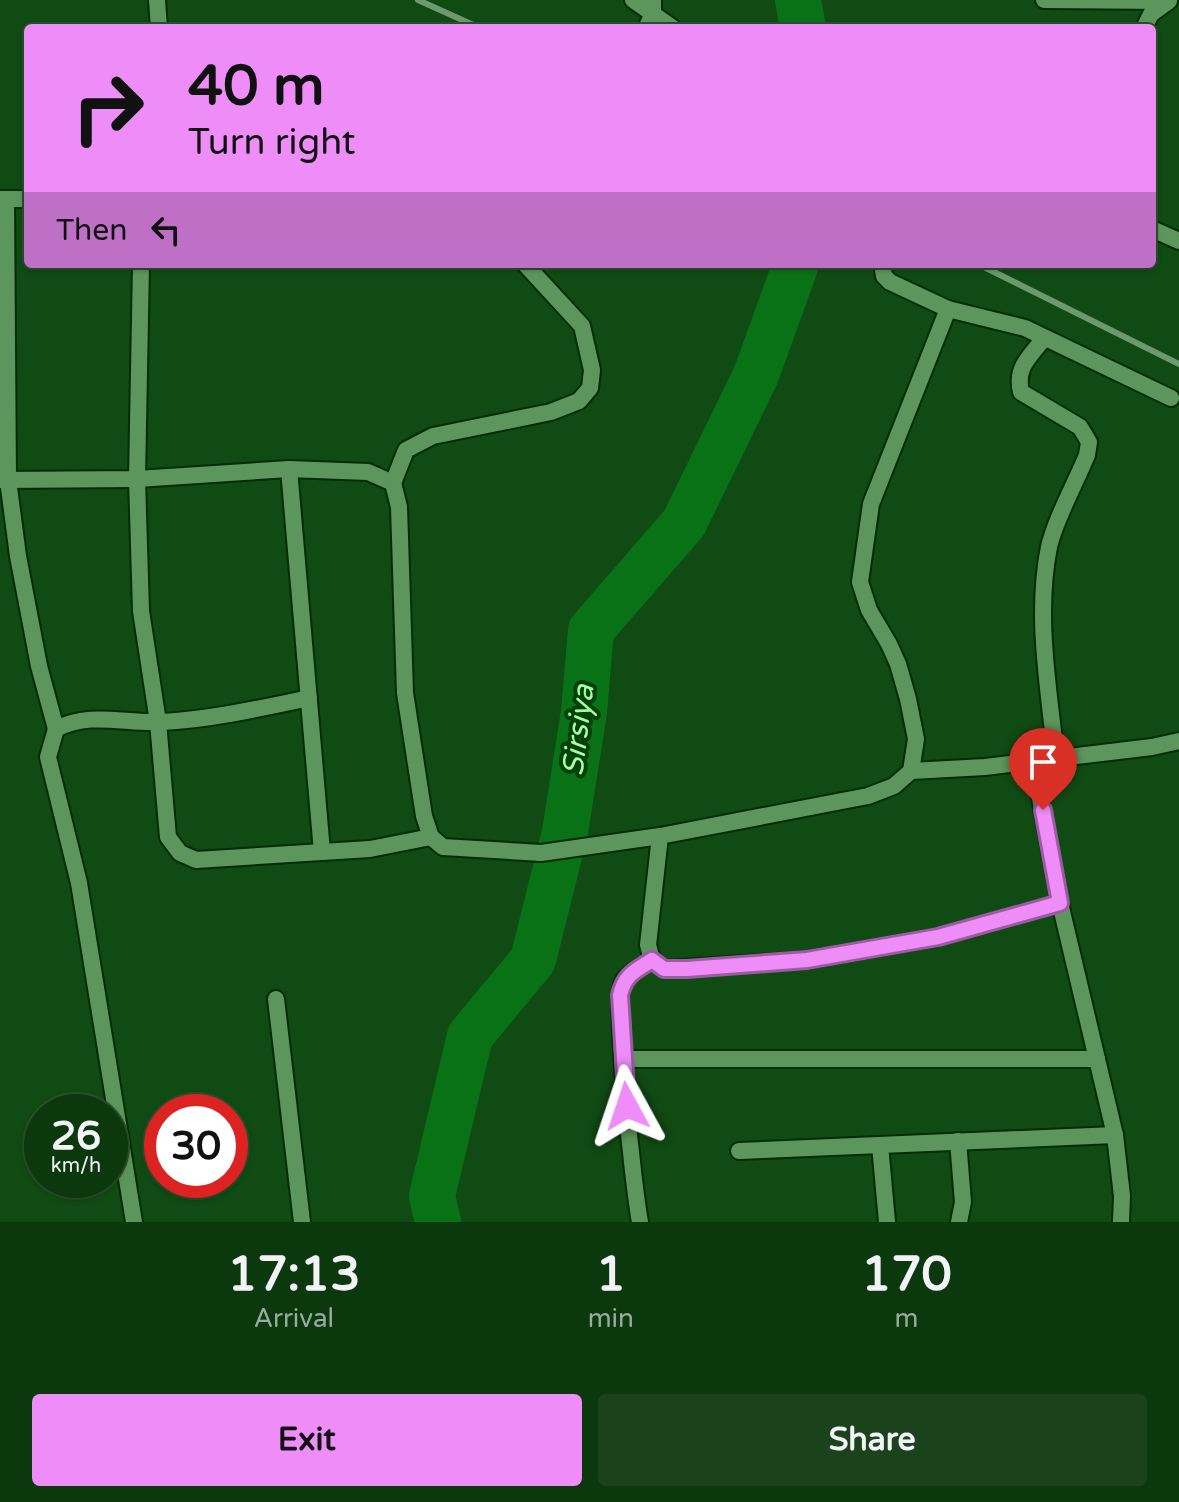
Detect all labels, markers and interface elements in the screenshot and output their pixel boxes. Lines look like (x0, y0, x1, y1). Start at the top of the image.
text: 40 m (188, 53, 324, 120)
icon: right (56, 56, 160, 160)
text: Turn right (188, 121, 355, 164)
icon: left (144, 208, 188, 252)
text: Then (56, 212, 128, 249)
water label: Sirsiya (555, 681, 603, 778)
pin (1009, 728, 1077, 810)
icon: arrive (1021, 740, 1065, 784)
position arrow (585, 1064, 669, 1148)
speed limit sign: 30 (144, 1094, 248, 1198)
text: 26 (51, 1112, 101, 1160)
text: km/h (51, 1154, 101, 1178)
text: 17:13 (227, 1246, 360, 1304)
text: 1 (596, 1246, 626, 1304)
text: 170 (861, 1246, 952, 1304)
text: Arrival (254, 1303, 334, 1334)
text: min (588, 1303, 634, 1334)
text: m (895, 1303, 918, 1334)
button: Exit (32, 1394, 582, 1486)
button: Share (598, 1394, 1147, 1486)

